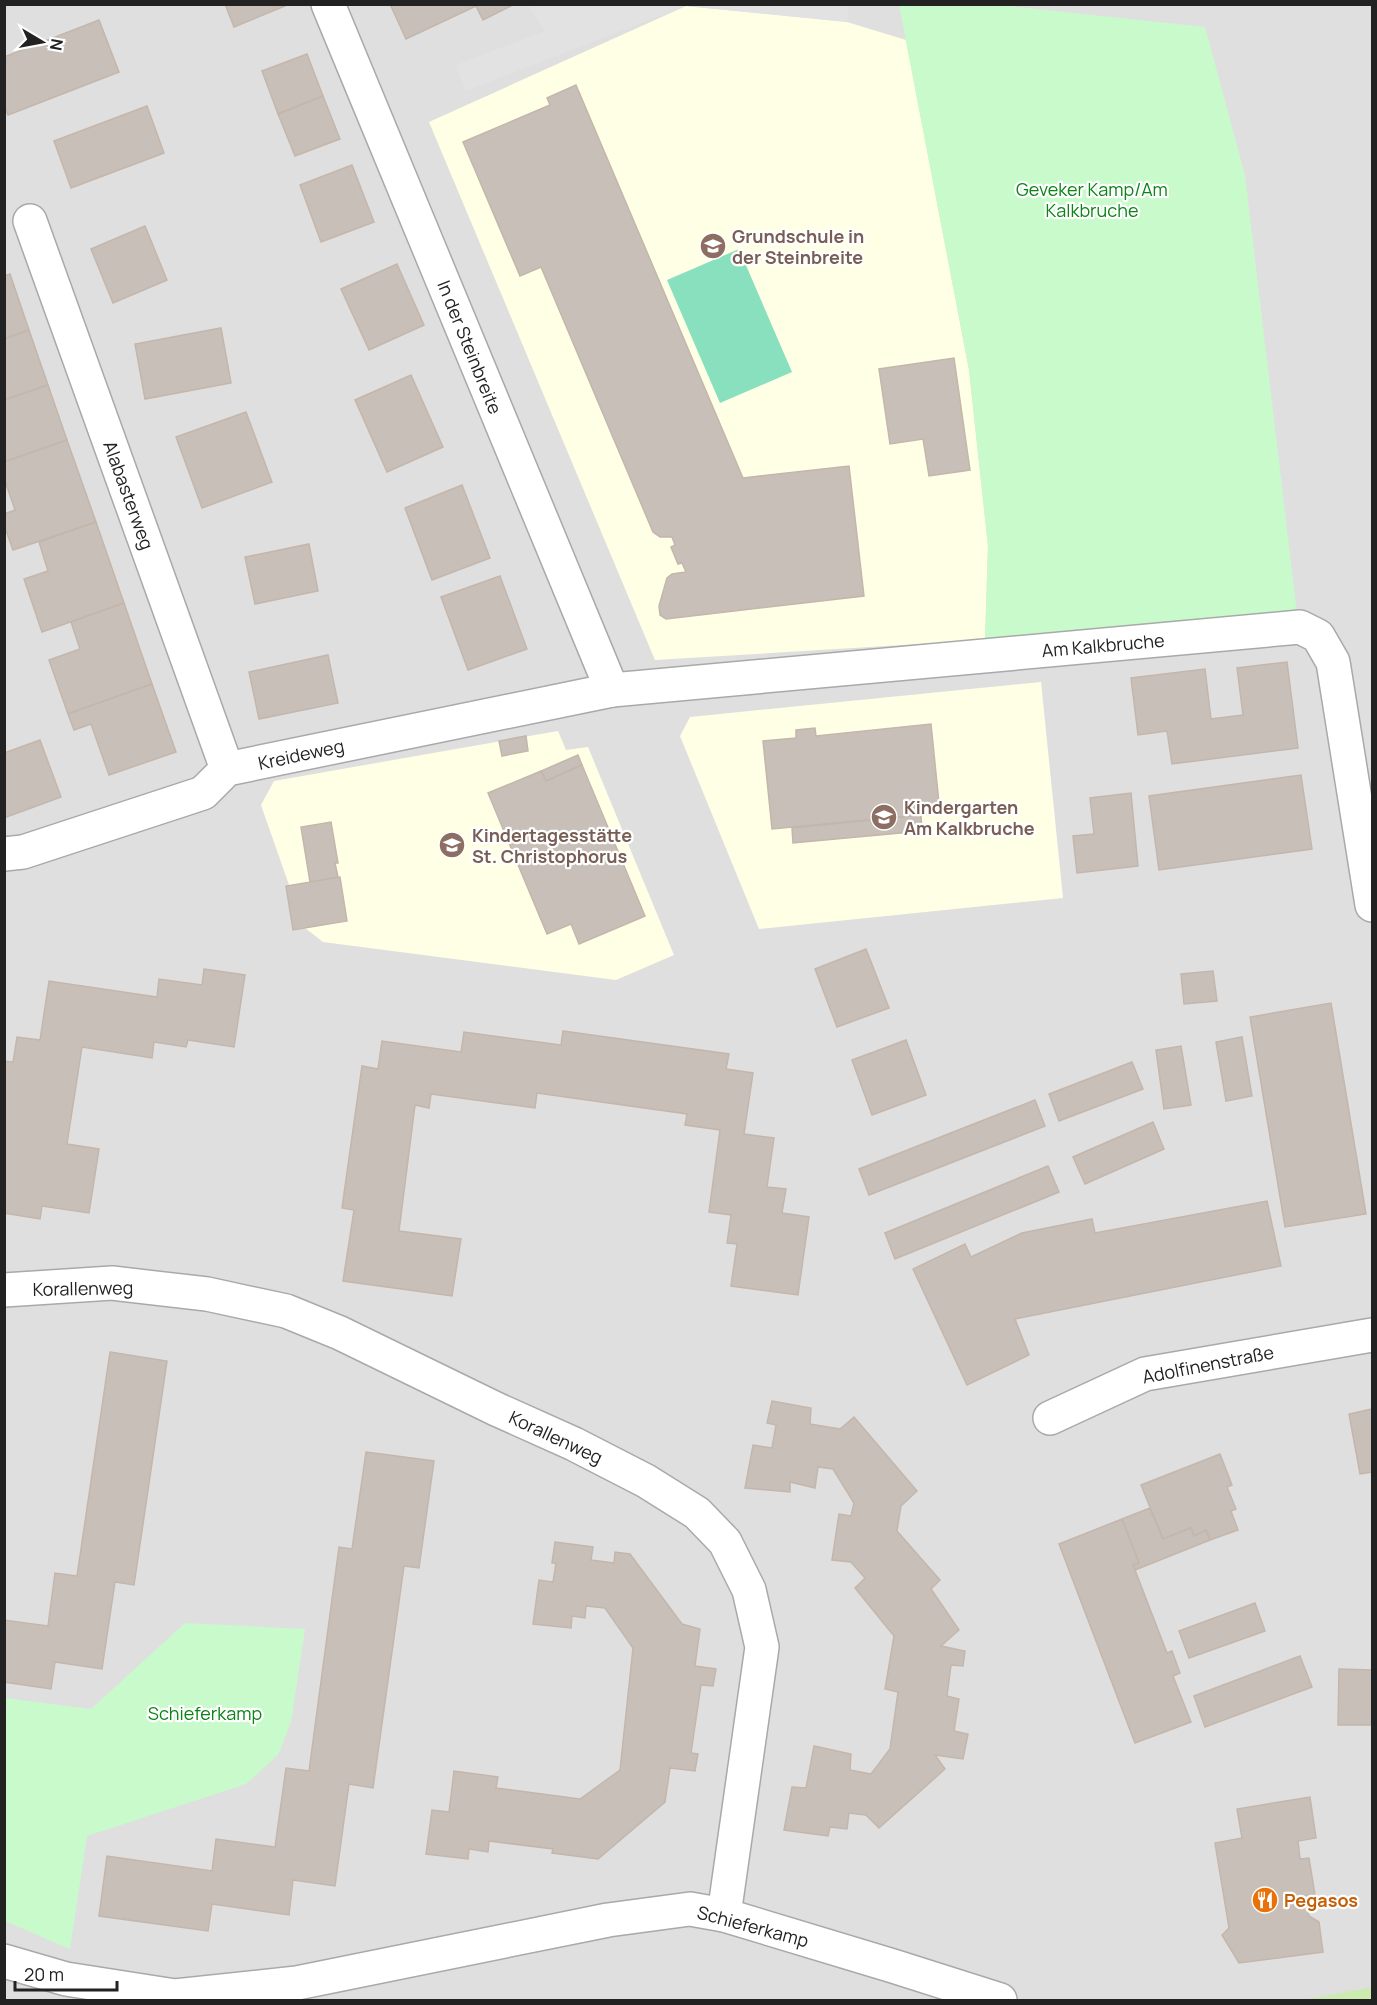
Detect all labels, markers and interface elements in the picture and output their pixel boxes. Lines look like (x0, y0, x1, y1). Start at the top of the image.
north arrow (12, 12, 72, 72)
text: N (45, 37, 69, 52)
park label: Geveker Kamp/Am Kalkbruche (1016, 177, 1168, 222)
place label: Grundschule in der Steinbreite (732, 224, 864, 269)
school or university icon: Grundschule in der Steinbreite (698, 231, 728, 261)
street label: In der Steinbreite (432, 277, 508, 417)
street label: Alabasterweg (98, 437, 160, 553)
street label: Am Kalkbruche (1041, 628, 1165, 662)
street label: Kreideweg (256, 733, 346, 775)
place label: Kindergarten Am Kalkbruche (904, 795, 1035, 840)
school or university icon: Kindergarten Am Kalkbruche (869, 802, 899, 832)
place label: Kindertagesstätte St. Christophorus (472, 823, 632, 868)
school or university icon: Kindertagesstätte St. Christophorus (437, 830, 467, 860)
street label: Korallenweg (32, 1275, 134, 1301)
street label: Adolfinenstraße (1140, 1339, 1276, 1389)
street label: Korallenweg (505, 1405, 607, 1469)
park label: Schieferkamp (148, 1701, 262, 1725)
restaurant icon: Pegasos (1250, 1885, 1280, 1915)
place label: Pegasos (1284, 1888, 1358, 1912)
street label: Schieferkamp (695, 1900, 811, 1952)
scale bar (15, 1954, 117, 1992)
text: 20 m (24, 1962, 64, 1986)

